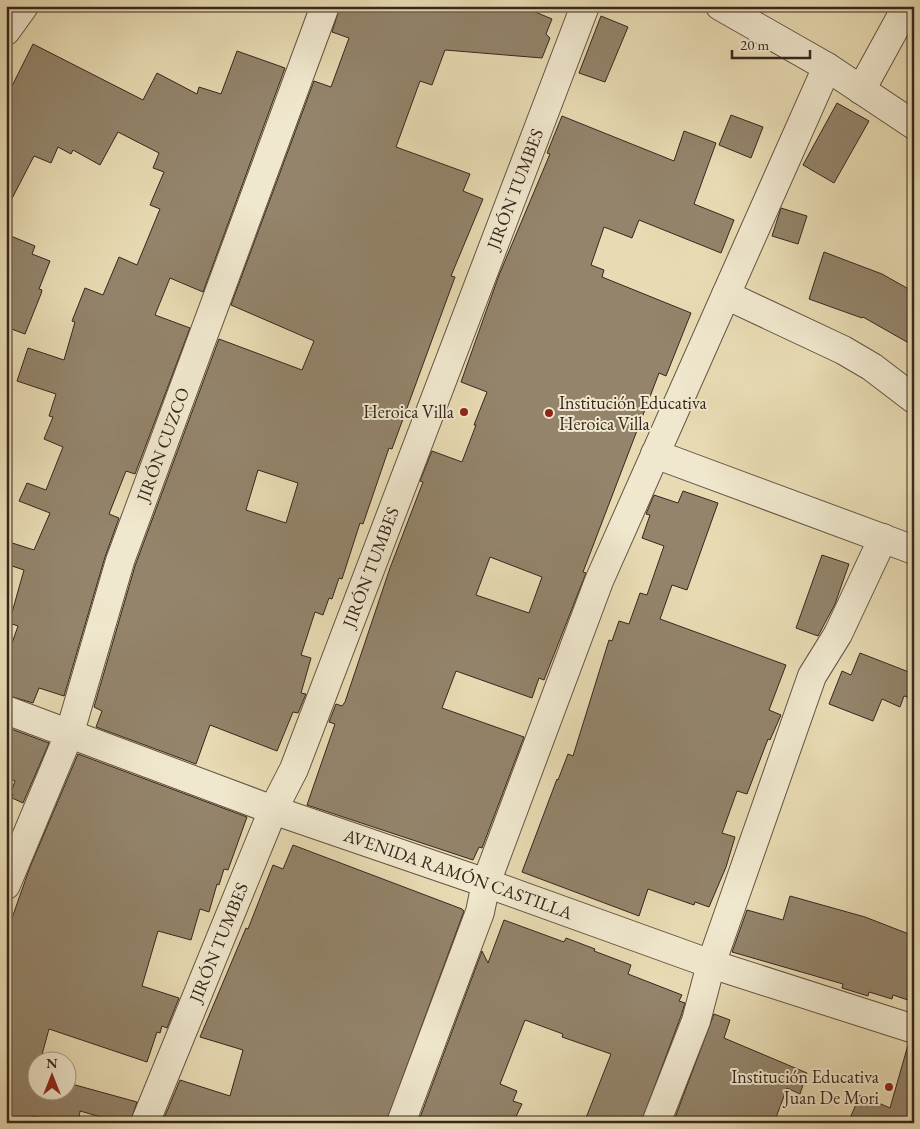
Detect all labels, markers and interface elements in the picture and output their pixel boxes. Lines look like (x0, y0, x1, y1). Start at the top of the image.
scale bar (732, 28, 810, 60)
text: 20 m (740, 35, 769, 54)
street label: JIRÓN TUMBES (481, 125, 548, 254)
street label: JIRÓN CUZCO (130, 384, 194, 507)
place label: Institución Educativa Heroica Villa (559, 391, 708, 435)
place label: Heroica Villa (363, 400, 455, 423)
marker: Heroica Villa (458, 406, 470, 418)
marker: Institución Educativa Heroica Villa (543, 407, 555, 419)
street label: JIRÓN TUMBES (336, 504, 404, 633)
street label: AVENIDA RAMÓN CASTILLA (340, 823, 576, 924)
street label: JIRÓN TUMBES (183, 879, 253, 1007)
north arrow (28, 1052, 78, 1102)
text: N (46, 1054, 58, 1072)
place label: Institución Educativa Juan De Mori (731, 1065, 880, 1109)
marker: Institución Educativa Juan De Mori (883, 1081, 895, 1093)

